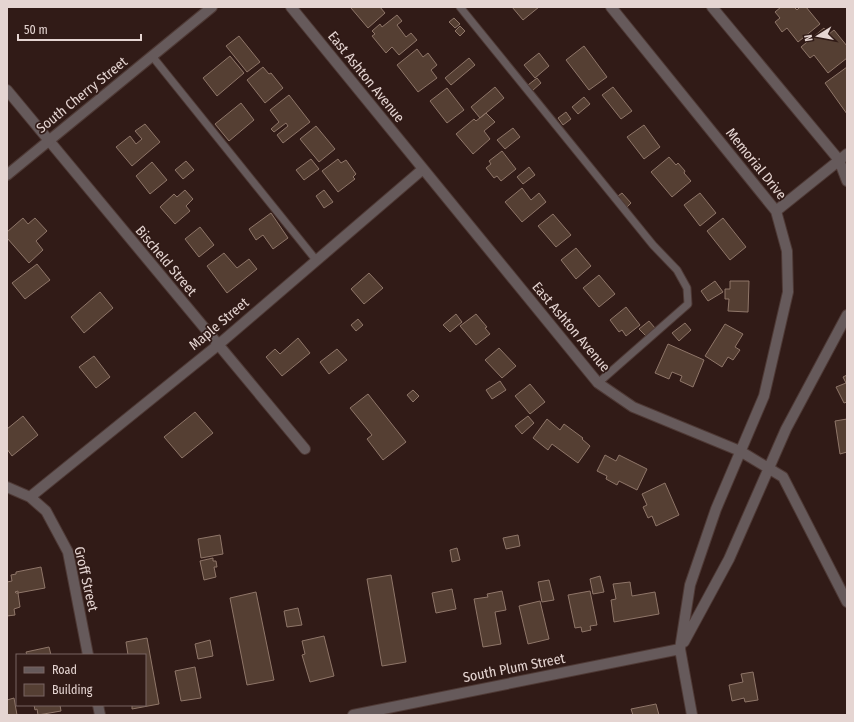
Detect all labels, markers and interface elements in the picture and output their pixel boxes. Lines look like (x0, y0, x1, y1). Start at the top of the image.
scale bar (18, 16, 141, 42)
north arrow (798, 16, 838, 56)
text: 50 m (24, 23, 48, 37)
street label: East Ashton Avenue (324, 28, 408, 126)
text: N (802, 33, 816, 42)
street label: South Cherry Street (33, 53, 131, 137)
street label: Memorial Drive (722, 125, 790, 203)
street label: Bischeld Street (132, 222, 201, 300)
street label: East Ashton Avenue (528, 279, 614, 375)
street label: Maple Street (186, 294, 253, 354)
street label: Groff Street (70, 545, 102, 614)
street label: South Plum Street (462, 650, 567, 686)
legend (16, 654, 146, 706)
text: Road (52, 663, 77, 677)
text: Building (52, 683, 93, 697)

